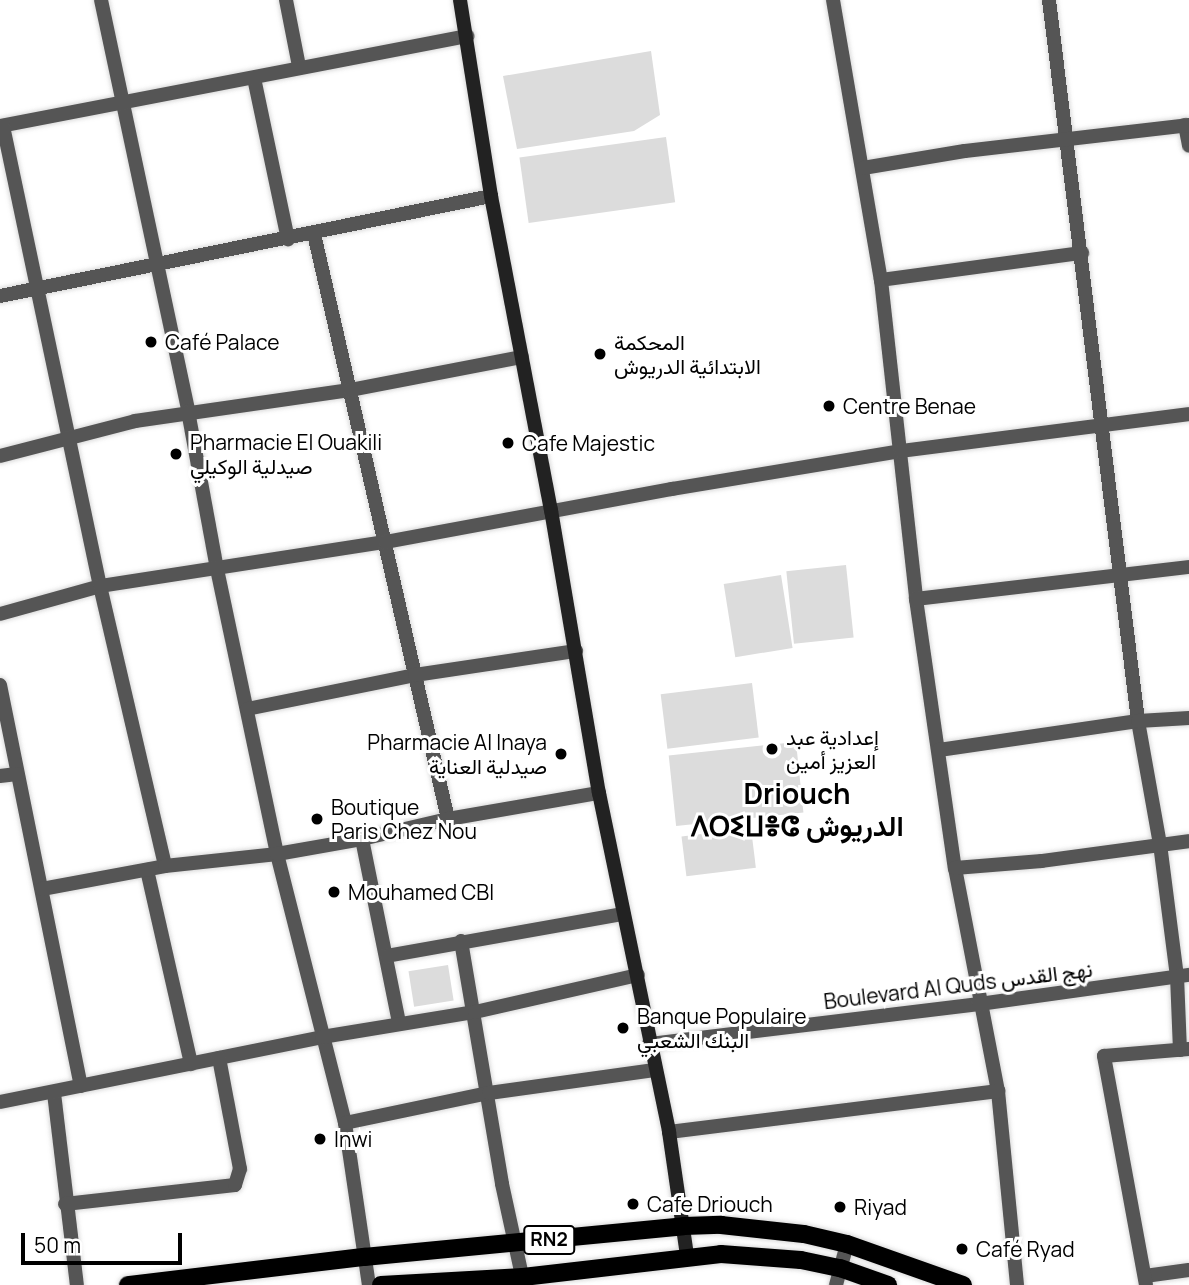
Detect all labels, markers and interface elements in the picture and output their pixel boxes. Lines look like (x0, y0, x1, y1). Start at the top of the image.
place label: Café Palace (165, 329, 280, 355)
place label: المحكمة الابتدائية الدريوش (614, 329, 761, 379)
marker: Café Palace (143, 334, 159, 350)
marker: المحكمة الابتدائية الدريوش (592, 346, 608, 362)
place label: Centre Benae (843, 393, 976, 419)
marker: Centre Benae (821, 398, 837, 414)
place label: Pharmacie El Ouakili صيدلية الوكيلي (190, 429, 382, 479)
place label: Cafe Majestic (522, 430, 655, 456)
marker: Cafe Majestic (500, 435, 516, 451)
marker: Pharmacie El Ouakili صيدلية الوكيلي (168, 446, 184, 462)
place label: إعدادية عبد العزيز أمين (786, 724, 879, 774)
place label: Pharmacie Al Inaya صيدلية العناية (367, 729, 547, 779)
marker: إعدادية عبد العزيز أمين (764, 741, 780, 757)
marker: Pharmacie Al Inaya صيدلية العناية (553, 746, 569, 762)
district label: Driouch ⴷⵔⵉⵡⴻⵛ الدريوش (690, 776, 904, 842)
place label: Boutique Paris Chez Nou (331, 794, 477, 844)
marker: Boutique Paris Chez Nou (309, 811, 325, 827)
place label: Mouhamed CBI (348, 879, 494, 905)
marker: Mouhamed CBI (326, 884, 342, 900)
street label: Boulevard Al Quds نهج القدس (822, 956, 1094, 1014)
place label: Banque Populaire البنك الشعبي (637, 1003, 806, 1053)
marker: Banque Populaire البنك الشعبي (615, 1020, 631, 1036)
place label: Inwi (334, 1126, 372, 1152)
marker: Inwi (312, 1131, 328, 1147)
place label: Cafe Driouch (647, 1191, 773, 1217)
place label: Riyad (854, 1194, 907, 1220)
marker: Cafe Driouch (625, 1196, 641, 1212)
marker: Riyad (832, 1199, 848, 1215)
scale bar (24, 1218, 186, 1262)
road number: RN2 (523, 1224, 575, 1256)
text: 50 m (34, 1231, 81, 1259)
place label: Café Ryad (976, 1236, 1075, 1262)
marker: Café Ryad (954, 1241, 970, 1257)

